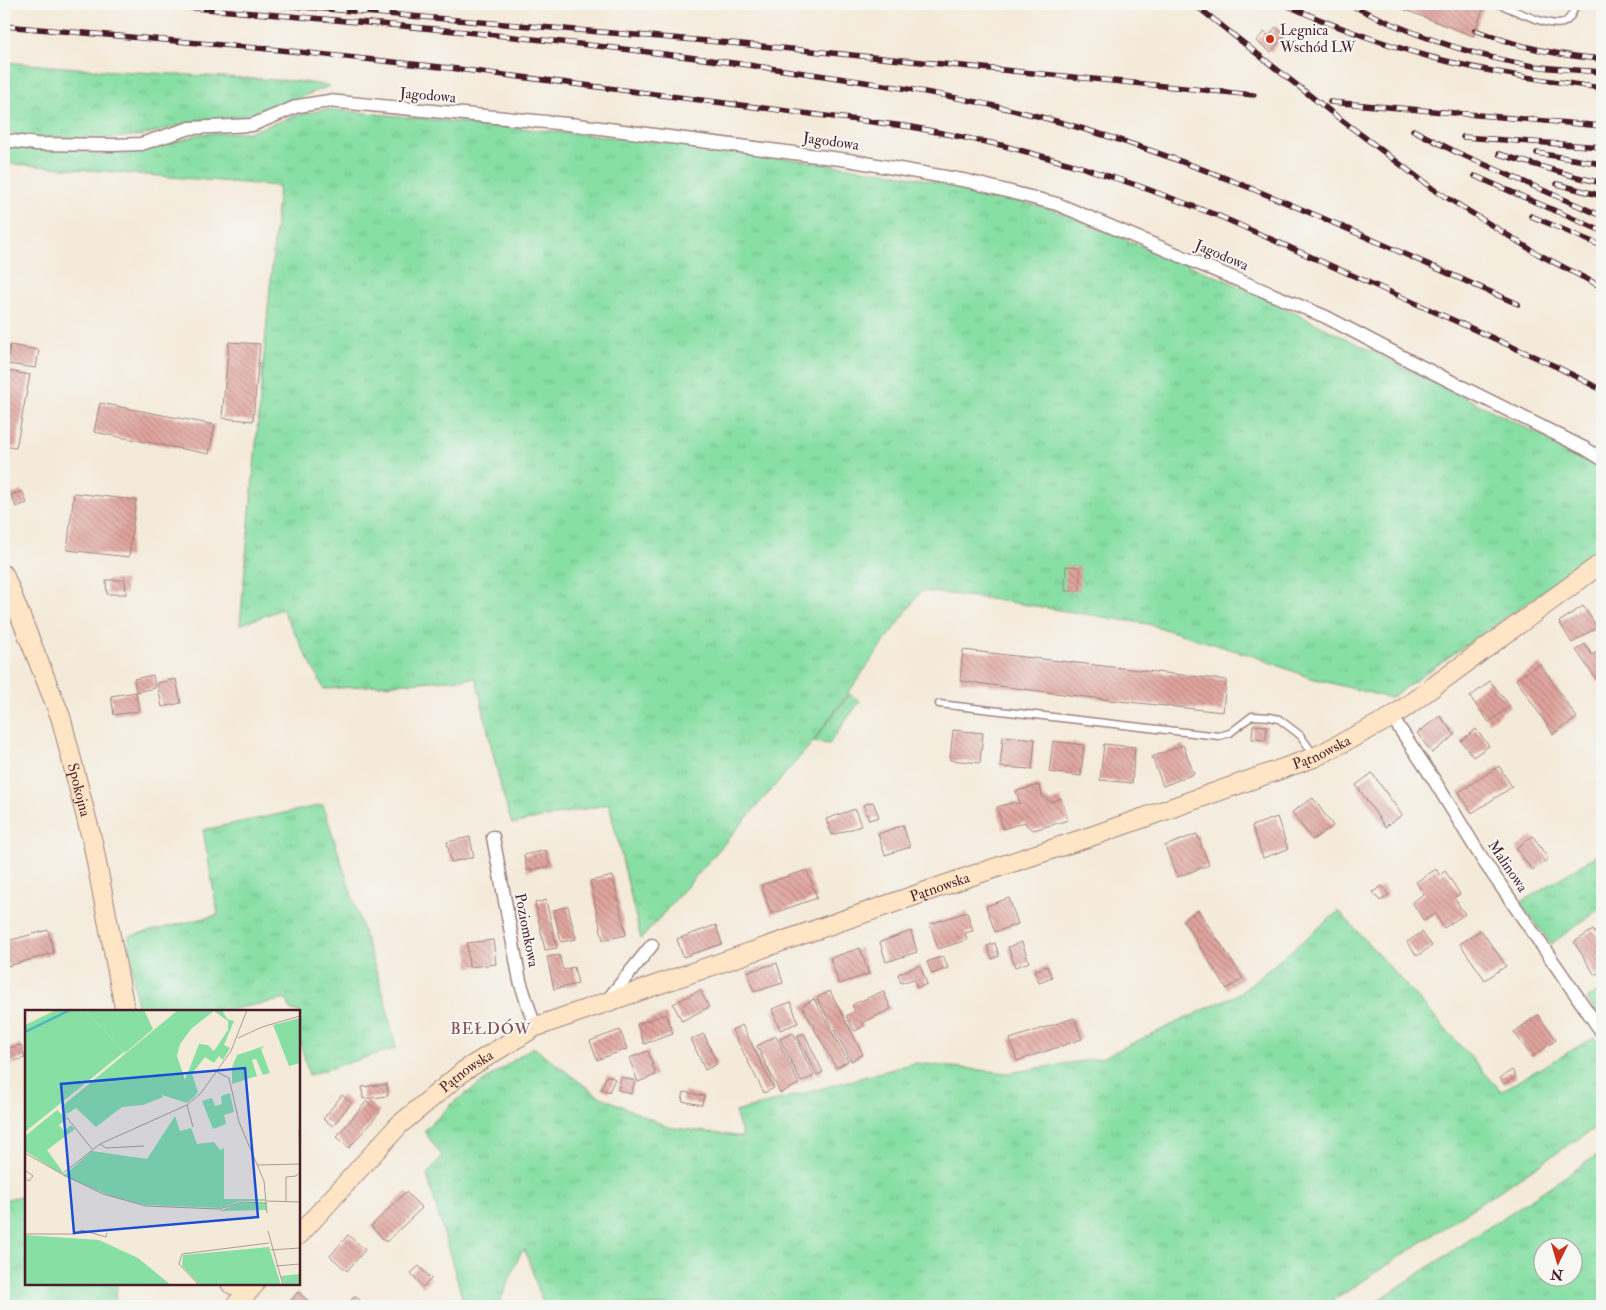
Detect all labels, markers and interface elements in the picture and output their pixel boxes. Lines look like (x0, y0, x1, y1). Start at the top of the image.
place label: Legnica Wschód LW (1279, 21, 1356, 57)
marker: Legnica Wschód LW (1264, 33, 1276, 45)
street label: Jagodowa (398, 83, 458, 108)
street label: Jagodowa (801, 128, 861, 156)
street label: Jagodowa (1191, 235, 1252, 276)
street label: Pątnowska (1290, 731, 1355, 774)
street label: Spokojna (63, 761, 95, 820)
street label: Malinowa (1483, 837, 1532, 897)
street label: Pątnowska (907, 868, 973, 906)
street label: Poziomkowa (510, 891, 543, 970)
inset map (25, 1010, 300, 1285)
district label: BEŁDÓW (450, 1018, 532, 1039)
street label: Pątnowska (436, 1045, 498, 1097)
north arrow (1534, 1238, 1584, 1288)
text: N (1549, 1265, 1565, 1284)

